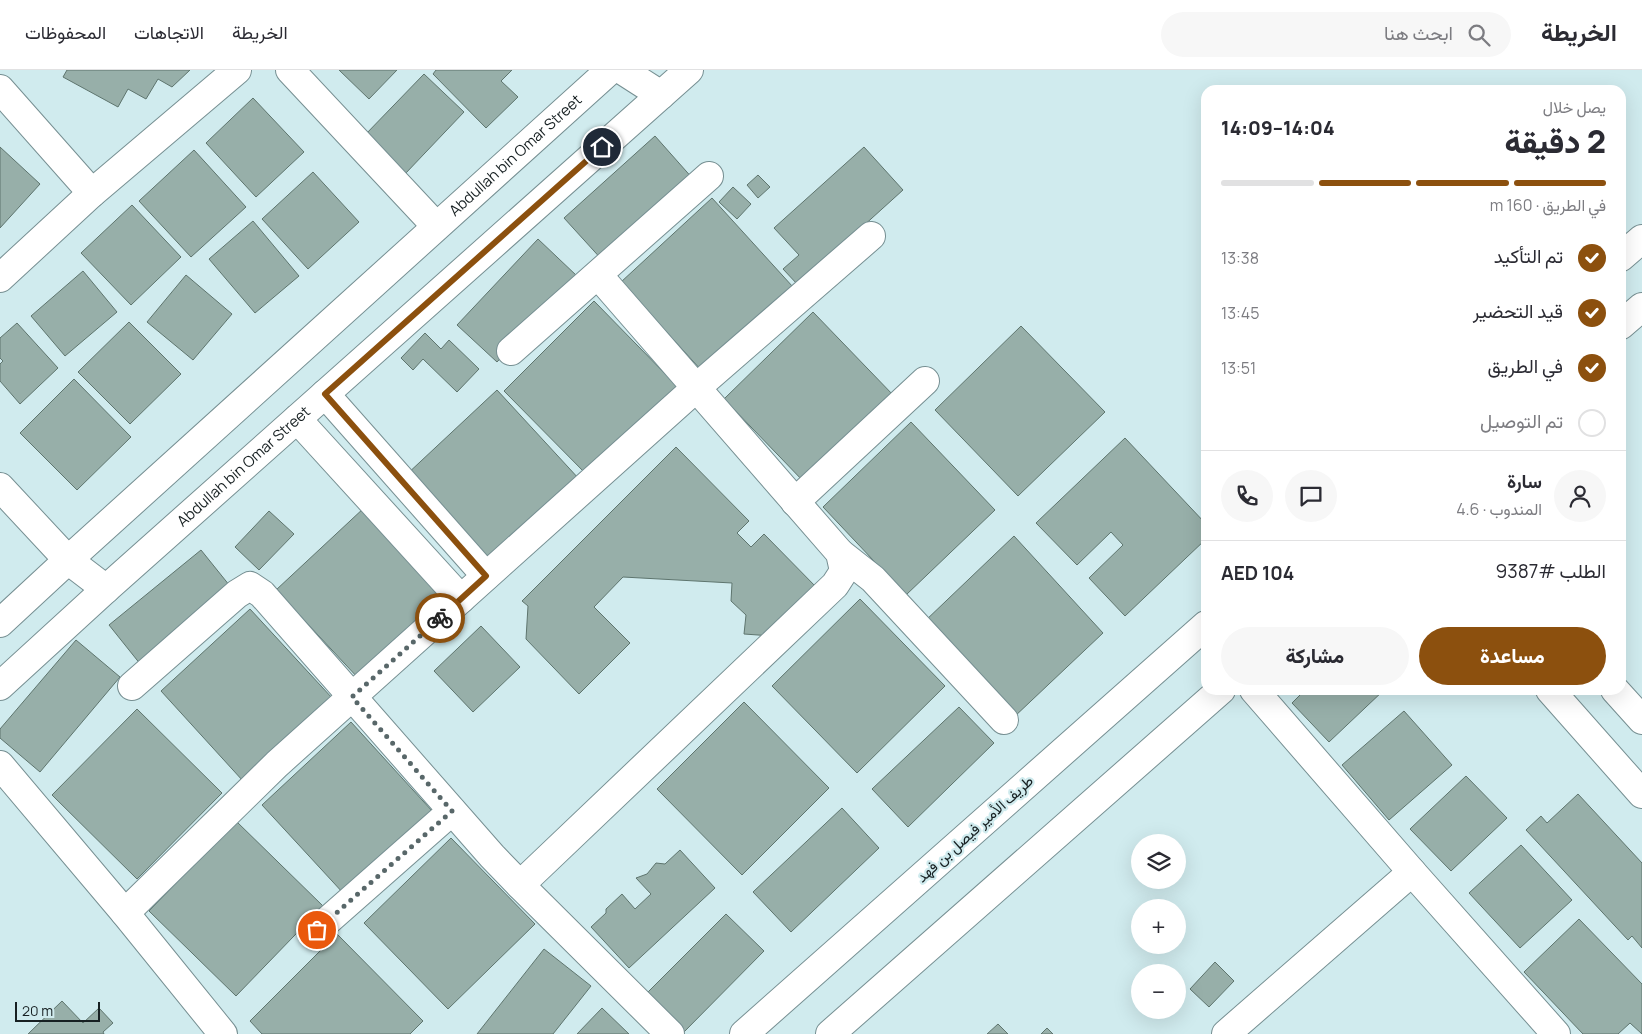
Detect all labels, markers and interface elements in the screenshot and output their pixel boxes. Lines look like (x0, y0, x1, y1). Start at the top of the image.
search box (1161, 12, 1511, 57)
text: الخريطة (1541, 15, 1617, 48)
text: المحفوظات (25, 20, 106, 44)
text: الاتجاهات (134, 20, 204, 44)
text: الخريطة (232, 20, 288, 44)
text: ابحث هنا (1384, 20, 1453, 46)
icon: search (1465, 21, 1493, 49)
street label: Abdullah bin Omar Street (444, 89, 586, 221)
text: يصل خلال (1543, 96, 1606, 118)
text: 14:04–14:09 (1221, 115, 1335, 141)
text: 2 دقيقة (1504, 119, 1606, 163)
pin (581, 126, 623, 168)
icon: home (588, 133, 616, 161)
text: في الطريق · 160 m (1490, 194, 1606, 216)
text: تم التأكيد (1494, 243, 1563, 269)
icon: check (1578, 244, 1606, 272)
text: 13:38 (1221, 247, 1259, 269)
text: قيد التحضير (1473, 298, 1563, 324)
icon: check (1578, 299, 1606, 327)
text: 13:45 (1221, 302, 1260, 324)
text: في الطريق (1488, 353, 1563, 379)
icon: check (1578, 354, 1606, 382)
text: 13:51 (1221, 357, 1256, 379)
street label: Abdullah bin Omar Street (172, 401, 315, 531)
text: تم التوصيل (1480, 408, 1563, 434)
text: سارة (1507, 468, 1542, 494)
button: phone (1221, 470, 1273, 522)
button: chat (1285, 470, 1337, 522)
button: person (1554, 470, 1606, 522)
text: المندوب · 4.6 (1456, 498, 1542, 520)
text: الطلب #9387 (1495, 558, 1606, 584)
text: AED 104 (1221, 560, 1294, 586)
courier (415, 593, 465, 643)
icon: bike (426, 604, 454, 632)
button: مشاركة (1221, 627, 1409, 685)
button: مساعدة (1419, 627, 1606, 685)
street label: طريف الأمير فيصل بن فهد (912, 770, 1038, 887)
map controls (1131, 834, 1186, 1019)
button: layers (1131, 834, 1186, 889)
button: + (1131, 899, 1186, 954)
pin (296, 909, 338, 951)
icon: bag (303, 916, 331, 944)
button: − (1131, 964, 1186, 1019)
scale bar (15, 999, 100, 1022)
text: 20 m (22, 1001, 53, 1020)

